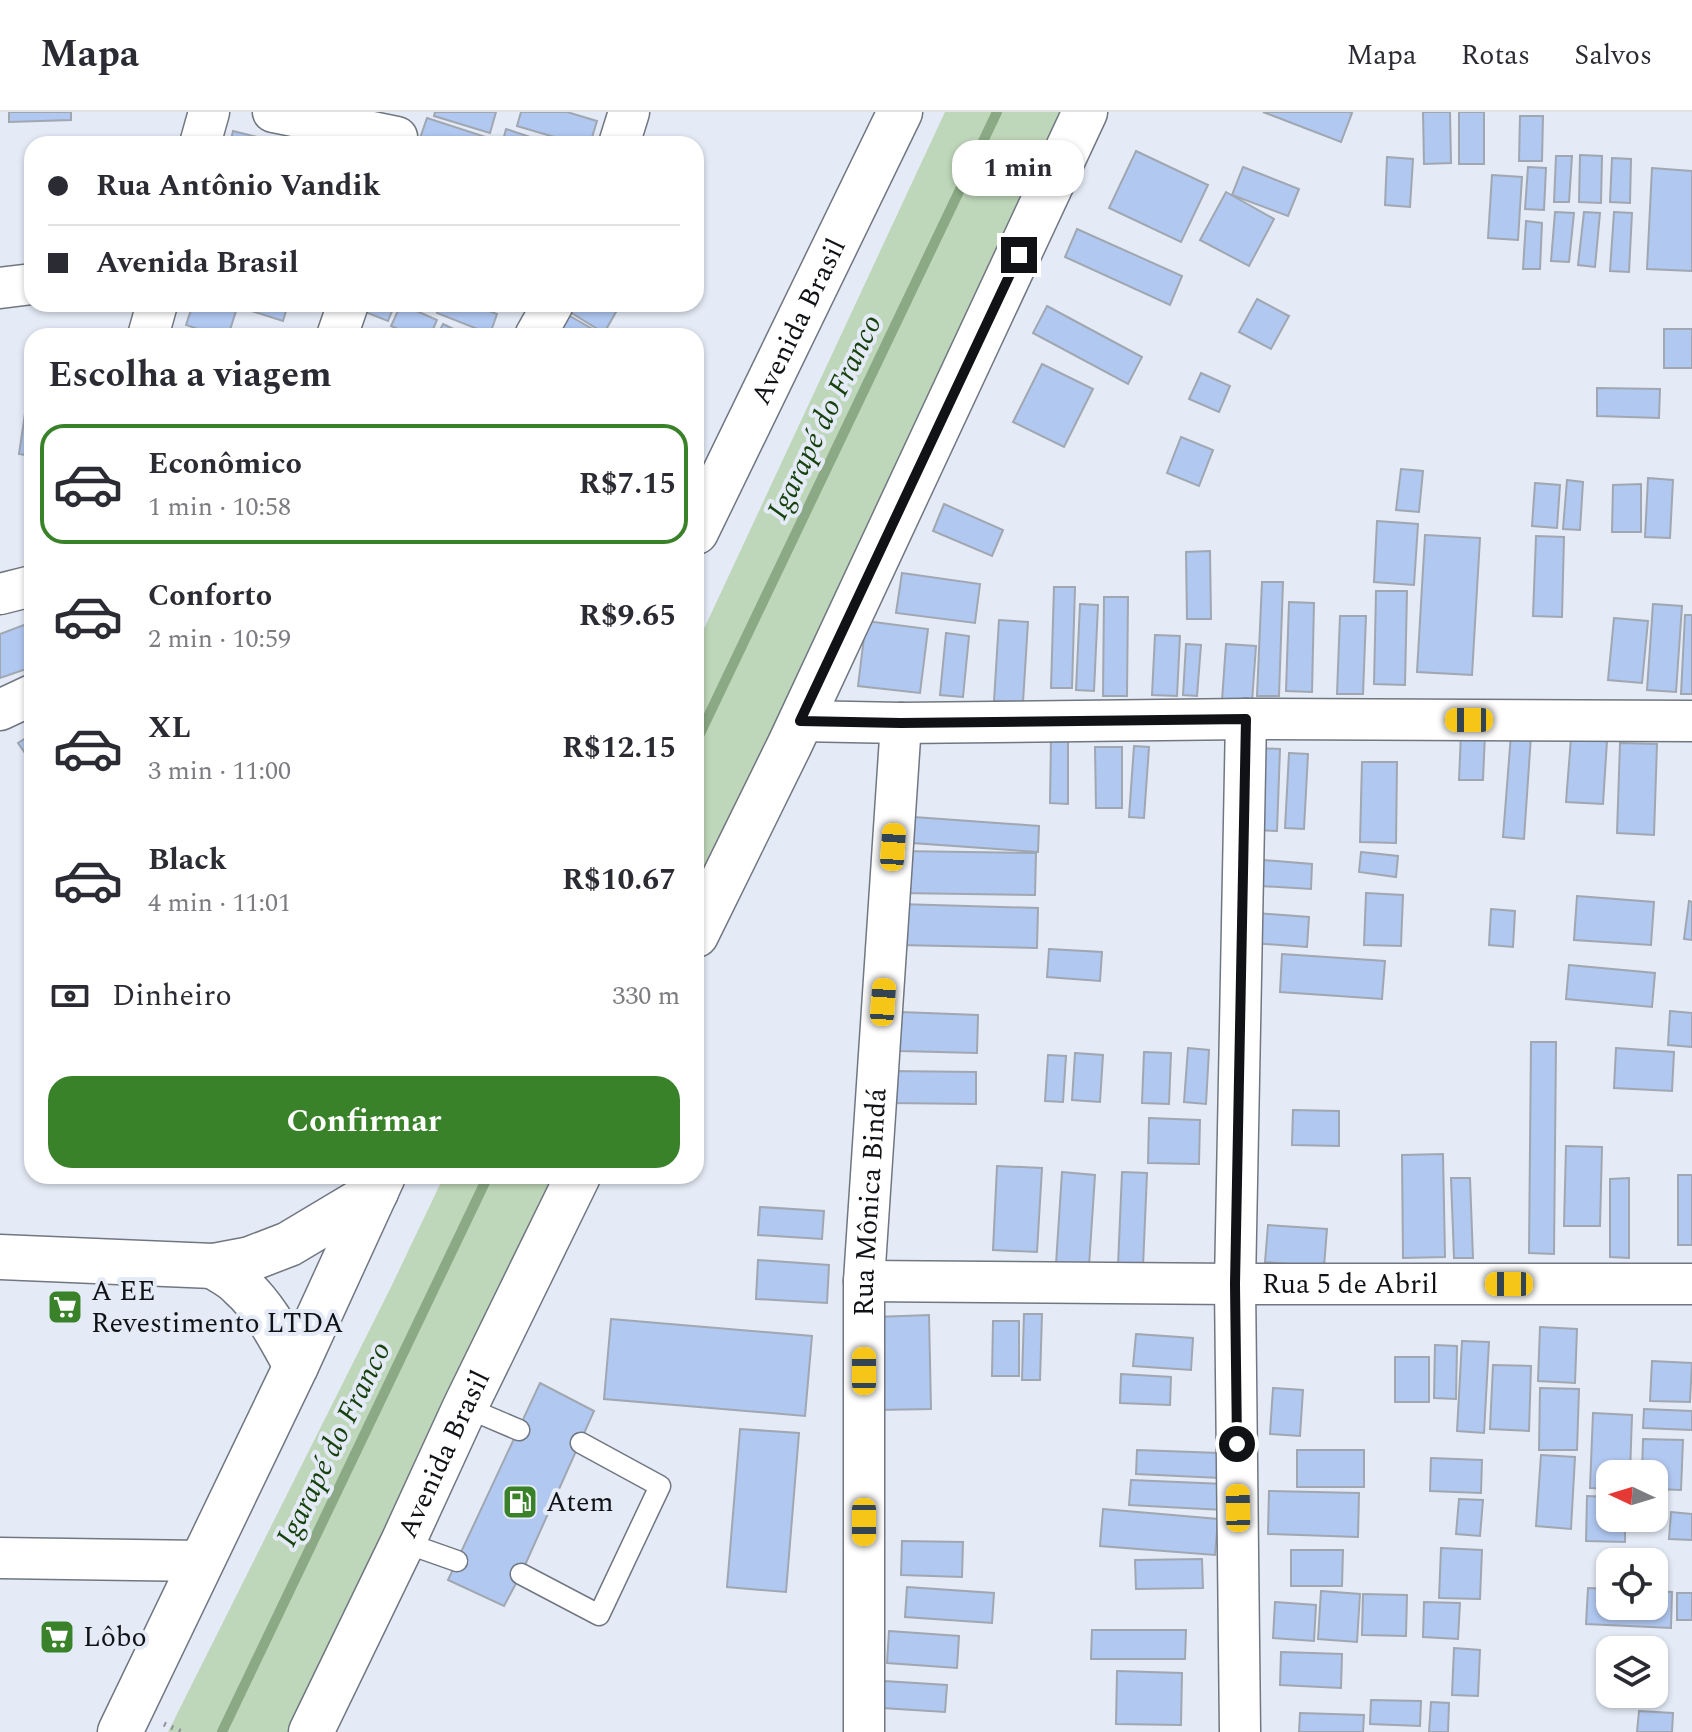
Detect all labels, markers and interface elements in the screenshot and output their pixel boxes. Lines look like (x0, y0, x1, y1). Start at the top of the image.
text: Mapa (40, 26, 139, 84)
text: Mapa (1347, 34, 1417, 77)
text: Rotas (1461, 34, 1530, 77)
text: Salvos (1574, 34, 1652, 77)
callout: 1 min (953, 139, 1085, 195)
text: 1 min (983, 148, 1053, 188)
text: Rua Antônio Vandik (96, 163, 381, 209)
street label: Avenida Brasil (739, 231, 857, 412)
route end (1001, 237, 1037, 273)
text: Avenida Brasil (96, 240, 298, 286)
water label: Igarapé do Franco (755, 306, 895, 528)
text: Escolha a viagem (48, 348, 332, 403)
text: Econômico (148, 441, 302, 487)
icon: car (52, 448, 124, 520)
text: R$7.15 (579, 461, 676, 507)
text: 1 min · 10:58 (148, 487, 291, 527)
text: Conforto (148, 573, 272, 619)
icon: car (52, 580, 124, 652)
text: R$9.65 (579, 593, 676, 639)
text: 2 min · 10:59 (148, 619, 291, 659)
text: XL (148, 705, 191, 751)
car (1445, 708, 1493, 732)
icon: car (52, 712, 124, 784)
text: R$12.15 (562, 725, 676, 771)
text: 3 min · 11:00 (148, 751, 291, 791)
car (879, 822, 907, 872)
text: Black (148, 837, 227, 883)
icon: car (52, 844, 124, 916)
text: R$10.67 (562, 857, 676, 903)
text: 4 min · 11:01 (148, 883, 291, 923)
text: Dinheiro (112, 973, 232, 1019)
icon: cash (48, 974, 92, 1018)
text: 330 m (612, 976, 680, 1016)
car (869, 977, 897, 1027)
button: Confirmar (48, 1076, 680, 1168)
street label: Rua Mônica Bindá (842, 1086, 898, 1316)
street label: Rua 5 de Abril (1262, 1263, 1438, 1306)
place label: A EE Revestimento LTDA (91, 1270, 344, 1345)
car (1485, 1272, 1533, 1296)
supermarket icon: A EE Revestimento LTDA (46, 1288, 84, 1326)
water label: Igarapé do Franco (264, 1333, 404, 1555)
car (852, 1347, 876, 1395)
street label: Avenida Brasil (386, 1363, 501, 1545)
route start (1219, 1426, 1255, 1462)
north arrow (1596, 1460, 1668, 1532)
map controls (1596, 1460, 1668, 1708)
place label: Atem (546, 1481, 614, 1524)
fuel station icon: Atem (501, 1483, 539, 1521)
car (1226, 1484, 1250, 1532)
car (852, 1498, 876, 1546)
button: locate (1596, 1548, 1668, 1620)
place label: Lôbo (83, 1616, 147, 1659)
supermarket icon: Lôbo (38, 1618, 76, 1656)
button: layers (1596, 1636, 1668, 1708)

